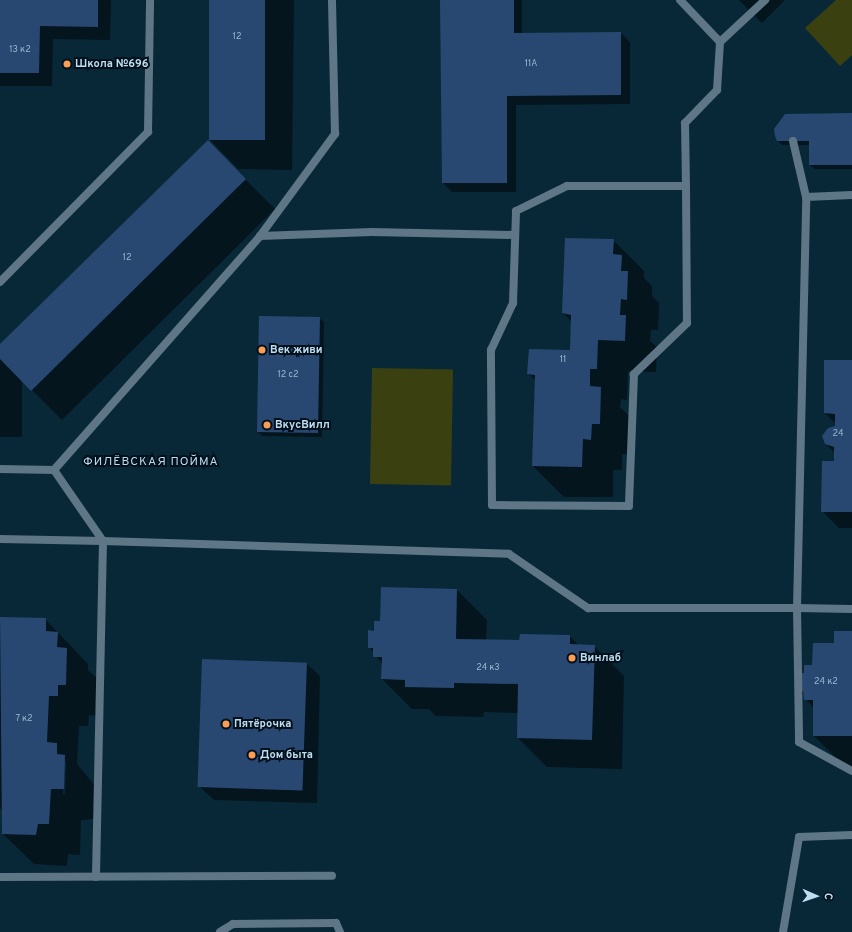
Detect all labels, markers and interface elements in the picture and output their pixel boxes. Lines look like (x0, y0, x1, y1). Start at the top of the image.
house number: 12 (233, 32, 241, 42)
house number: 13 к2 (9, 45, 31, 55)
place label: Школа №696 (75, 57, 149, 71)
marker: Школа №696 (62, 59, 72, 69)
house number: 11А (525, 59, 537, 69)
house number: 12 (123, 253, 131, 263)
place label: Век живи (270, 343, 323, 357)
marker: Век живи (257, 345, 267, 355)
house number: 11 (560, 355, 566, 365)
house number: 12 с2 (278, 370, 298, 380)
place label: ВкусВилл (275, 418, 330, 432)
marker: ВкусВилл (262, 420, 272, 430)
house number: 24 (832, 429, 844, 439)
district label: ФИЛЁВСКАЯ ПОЙМА (83, 456, 219, 470)
place label: Винлаб (580, 651, 621, 665)
marker: Винлаб (567, 653, 577, 663)
house number: 24 к3 (476, 663, 500, 673)
house number: 24 к2 (814, 677, 838, 687)
house number: 7 к2 (15, 714, 33, 724)
place label: Пятёрочка (234, 717, 291, 731)
marker: Пятёрочка (221, 719, 231, 729)
place label: Дом быта (260, 748, 313, 762)
marker: Дом быта (247, 750, 257, 760)
north arrow (796, 876, 836, 916)
text: С (821, 893, 835, 900)

